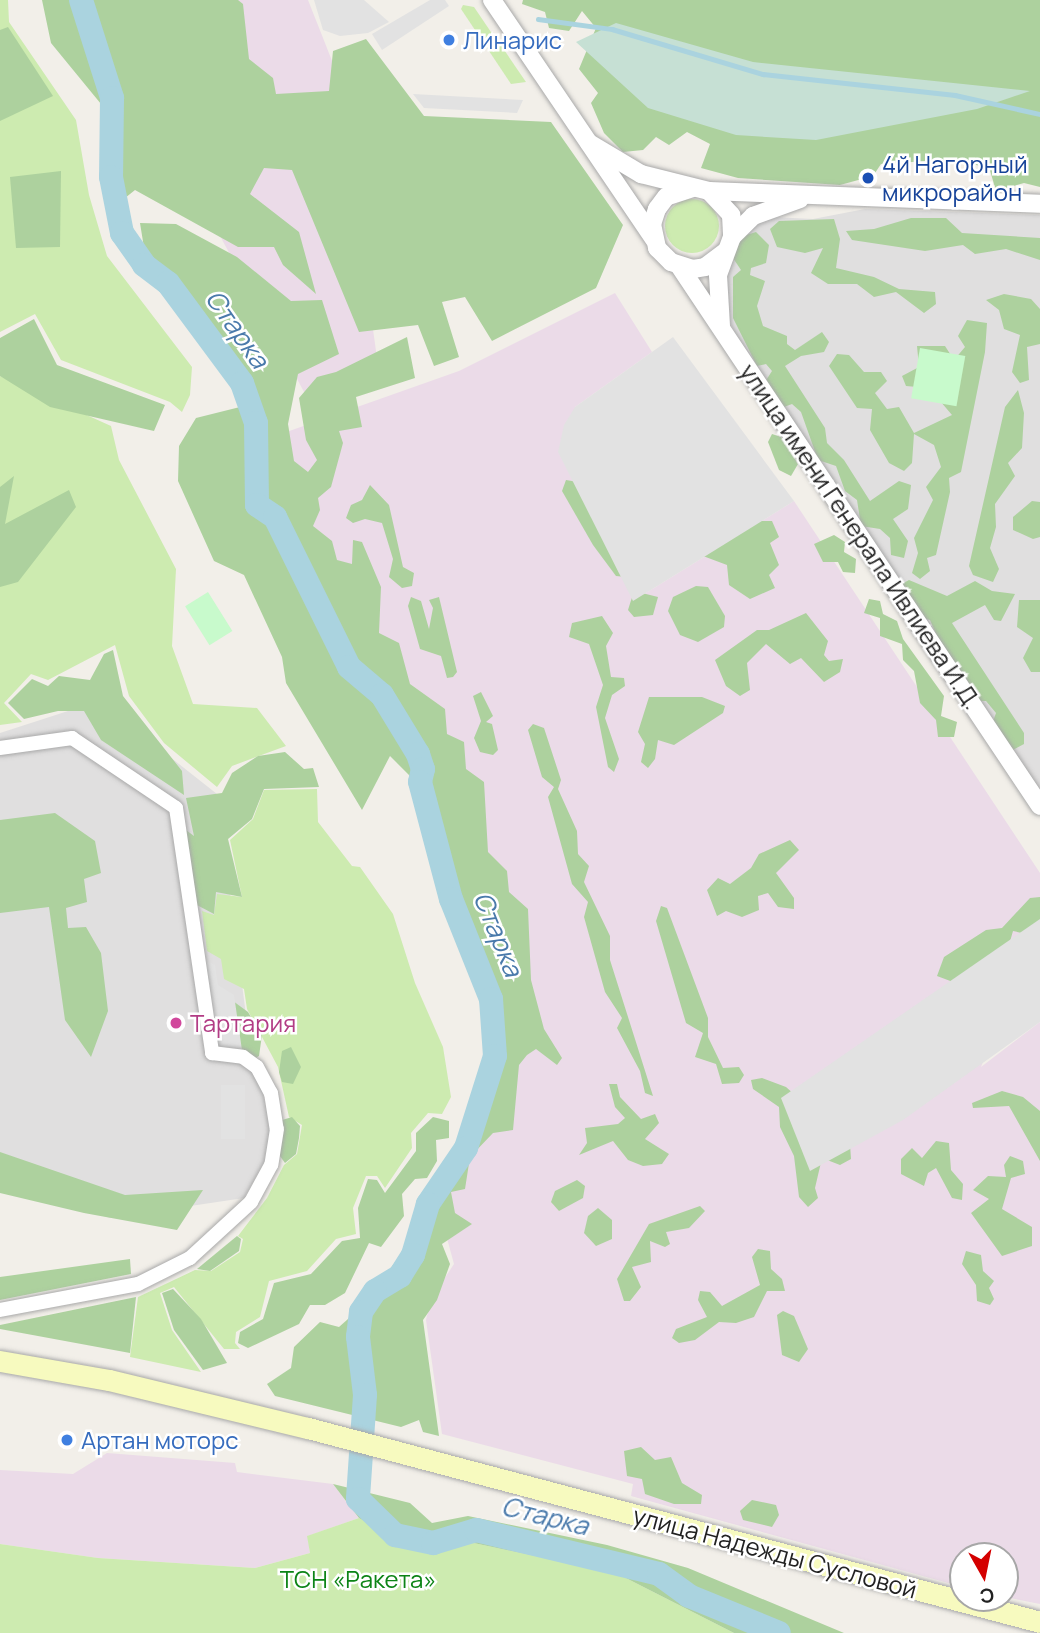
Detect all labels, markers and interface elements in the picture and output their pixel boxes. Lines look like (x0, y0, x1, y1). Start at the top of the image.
place label: Линарис (463, 26, 562, 54)
marker: Линарис (441, 32, 457, 48)
place label: 4й Нагорный микрорайон (882, 150, 1028, 206)
marker: 4й Нагорный микрорайон (860, 170, 876, 186)
water label: Старка (199, 284, 275, 374)
street label: улица имени Генерала Ивлиева И.Д. (734, 358, 988, 714)
water label: Старка (467, 887, 529, 981)
place label: Тартария (190, 1009, 296, 1037)
marker: Тартария (168, 1015, 184, 1031)
place label: Артан моторс (81, 1426, 238, 1454)
marker: Артан моторс (59, 1432, 75, 1448)
water label: Старка (498, 1490, 592, 1542)
street label: улица Надежды Сусловой (630, 1500, 920, 1604)
north arrow (949, 1542, 1019, 1612)
park label: ТСН «Ракета» (280, 1565, 436, 1593)
text: С (978, 1582, 996, 1610)

